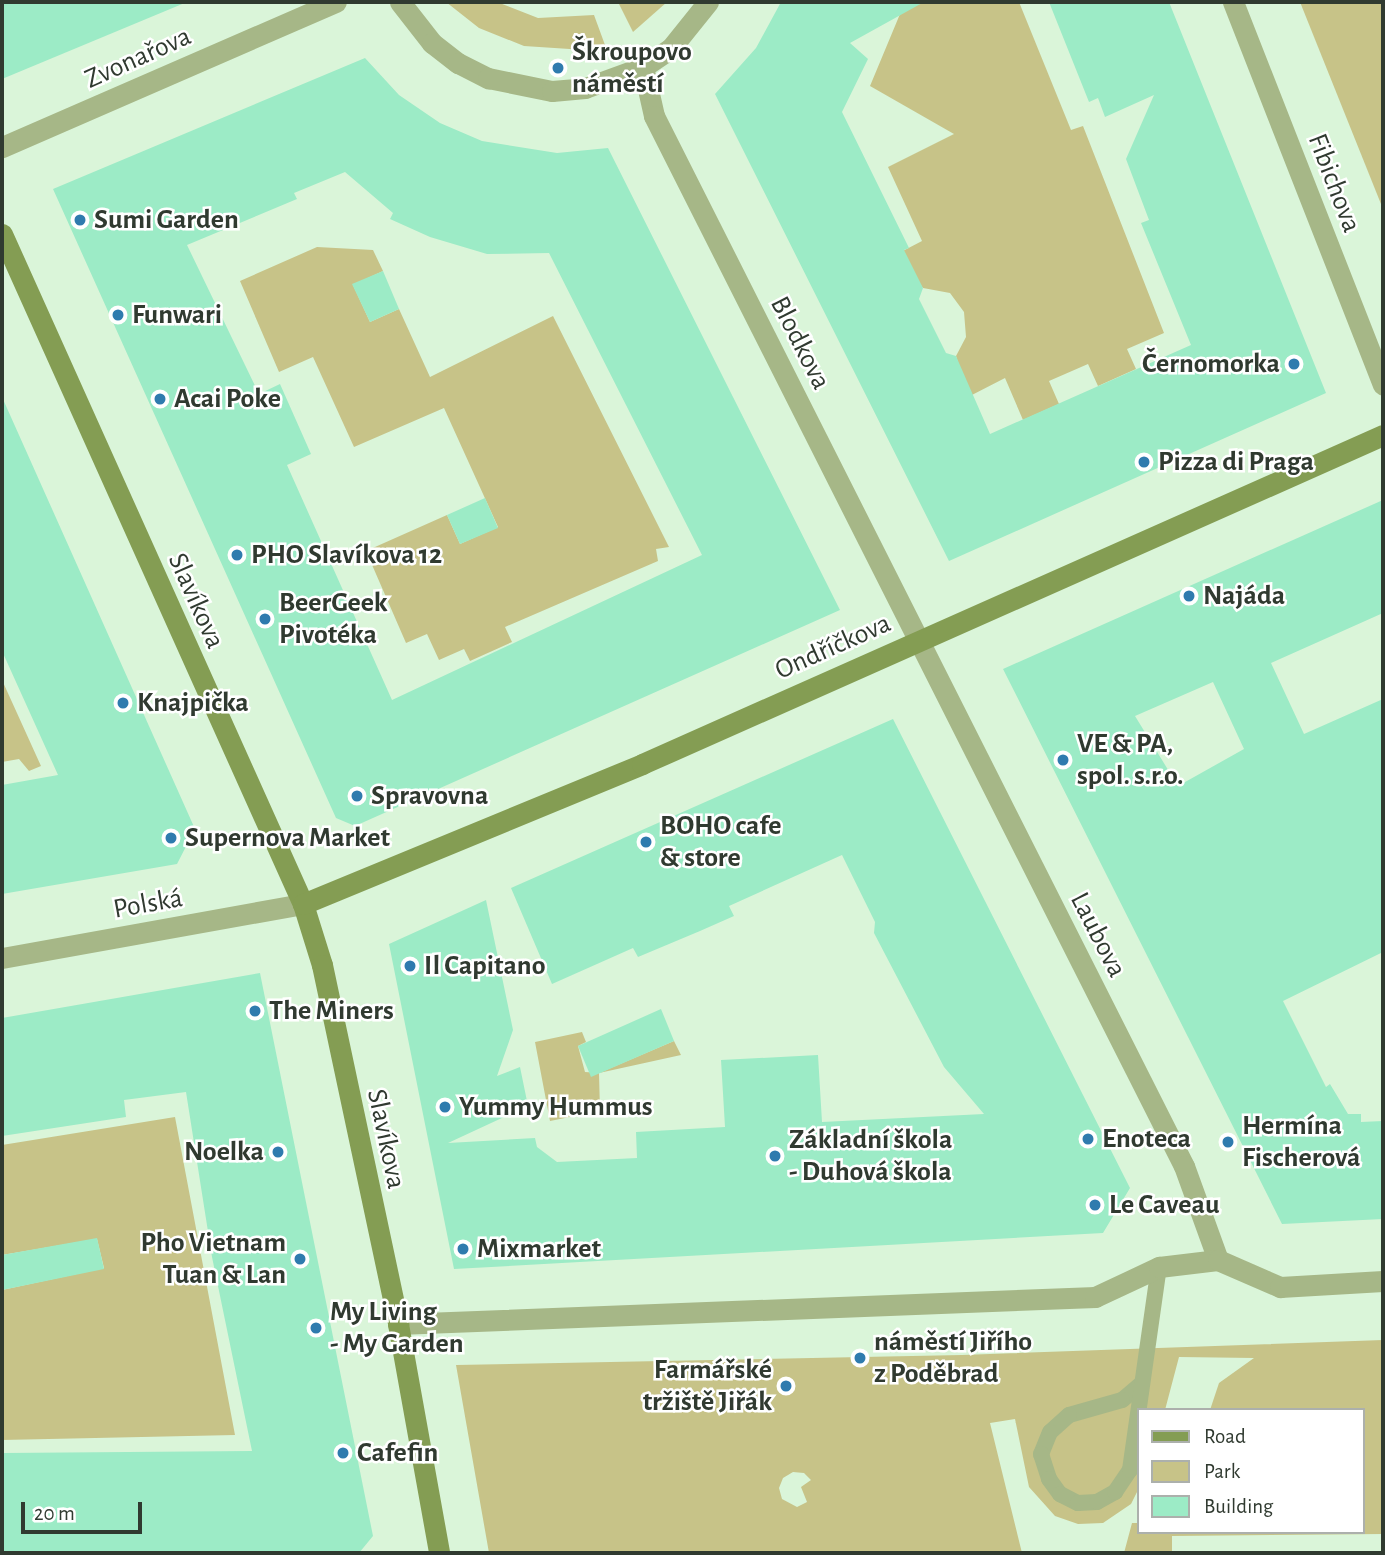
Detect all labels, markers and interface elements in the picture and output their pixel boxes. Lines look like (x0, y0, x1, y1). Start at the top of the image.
street label: Zvonařova (80, 20, 196, 96)
place label: Škroupovo náměstí (572, 35, 692, 101)
marker: Škroupovo náměstí (550, 60, 566, 76)
street label: Fibichova (1300, 129, 1368, 237)
place label: Sumi Garden (94, 203, 239, 237)
marker: Sumi Garden (72, 212, 88, 228)
street label: Blodkova (762, 291, 838, 395)
place label: Funwari (132, 298, 222, 332)
marker: Funwari (110, 307, 126, 323)
place label: Černomorka (1142, 347, 1280, 381)
marker: Černomorka (1286, 356, 1302, 372)
place label: Acai Poke (174, 382, 281, 416)
marker: Acai Poke (152, 391, 168, 407)
place label: Pizza di Praga (1158, 445, 1314, 479)
marker: Pizza di Praga (1136, 454, 1152, 470)
place label: PHO Slavíkova 12 (251, 538, 442, 572)
marker: PHO Slavíkova 12 (229, 547, 245, 563)
street label: Slavíkova (160, 548, 232, 654)
place label: Najáda (1203, 579, 1285, 613)
place label: BeerGeek Pivotéka (279, 586, 388, 652)
marker: Najáda (1181, 588, 1197, 604)
street label: Ondříčkova (770, 607, 896, 687)
marker: BeerGeek Pivotéka (257, 611, 273, 627)
place label: Knajpička (137, 686, 249, 720)
marker: Knajpička (115, 695, 131, 711)
place label: VE & PA, spol. s.r.o. (1077, 727, 1183, 793)
marker: VE & PA, spol. s.r.o. (1055, 752, 1071, 768)
place label: Spravovna (371, 779, 488, 813)
marker: Spravovna (349, 788, 365, 804)
place label: BOHO cafe & store (660, 809, 781, 875)
place label: Supernova Market (185, 821, 390, 855)
marker: Supernova Market (163, 830, 179, 846)
marker: BOHO cafe & store (638, 834, 654, 850)
street label: Polská (111, 881, 185, 927)
street label: Laubova (1062, 887, 1134, 983)
place label: Il Capitano (424, 949, 545, 983)
marker: Il Capitano (402, 958, 418, 974)
place label: The Miners (269, 994, 394, 1028)
marker: The Miners (247, 1003, 263, 1019)
street label: Slavíkova (359, 1086, 413, 1192)
place label: Yummy Hummus (459, 1090, 653, 1124)
marker: Yummy Hummus (437, 1099, 453, 1115)
place label: Hermína Fischerová (1242, 1109, 1360, 1175)
place label: Enoteca (1102, 1122, 1191, 1156)
place label: Základní škola - Duhová škola (789, 1123, 952, 1189)
marker: Enoteca (1080, 1131, 1096, 1147)
marker: Hermína Fischerová (1220, 1134, 1236, 1150)
place label: Noelka (184, 1135, 264, 1169)
marker: Noelka (270, 1144, 286, 1160)
marker: Základní škola - Duhová škola (767, 1148, 783, 1164)
place label: Le Caveau (1109, 1188, 1220, 1222)
marker: Le Caveau (1087, 1197, 1103, 1213)
place label: Pho Vietnam Tuan & Lan (140, 1226, 286, 1292)
place label: Mixmarket (477, 1232, 601, 1266)
marker: Mixmarket (455, 1241, 471, 1257)
marker: Pho Vietnam Tuan & Lan (292, 1251, 308, 1267)
place label: My Living - My Garden (330, 1295, 464, 1361)
marker: My Living - My Garden (308, 1320, 324, 1336)
place label: náměstí Jiřího z Poděbrad (874, 1325, 1032, 1391)
marker: náměstí Jiřího z Poděbrad (852, 1350, 868, 1366)
place label: Farmářské tržiště Jiřák (643, 1353, 772, 1419)
marker: Farmářské tržiště Jiřák (778, 1378, 794, 1394)
legend (1136, 1408, 1364, 1534)
text: Road (1204, 1426, 1246, 1447)
place label: Cafefin (357, 1436, 438, 1470)
marker: Cafefin (335, 1445, 351, 1461)
text: Park (1204, 1461, 1240, 1482)
scale bar (24, 1488, 145, 1532)
text: Building (1204, 1496, 1273, 1517)
text: 20 m (34, 1503, 75, 1524)

